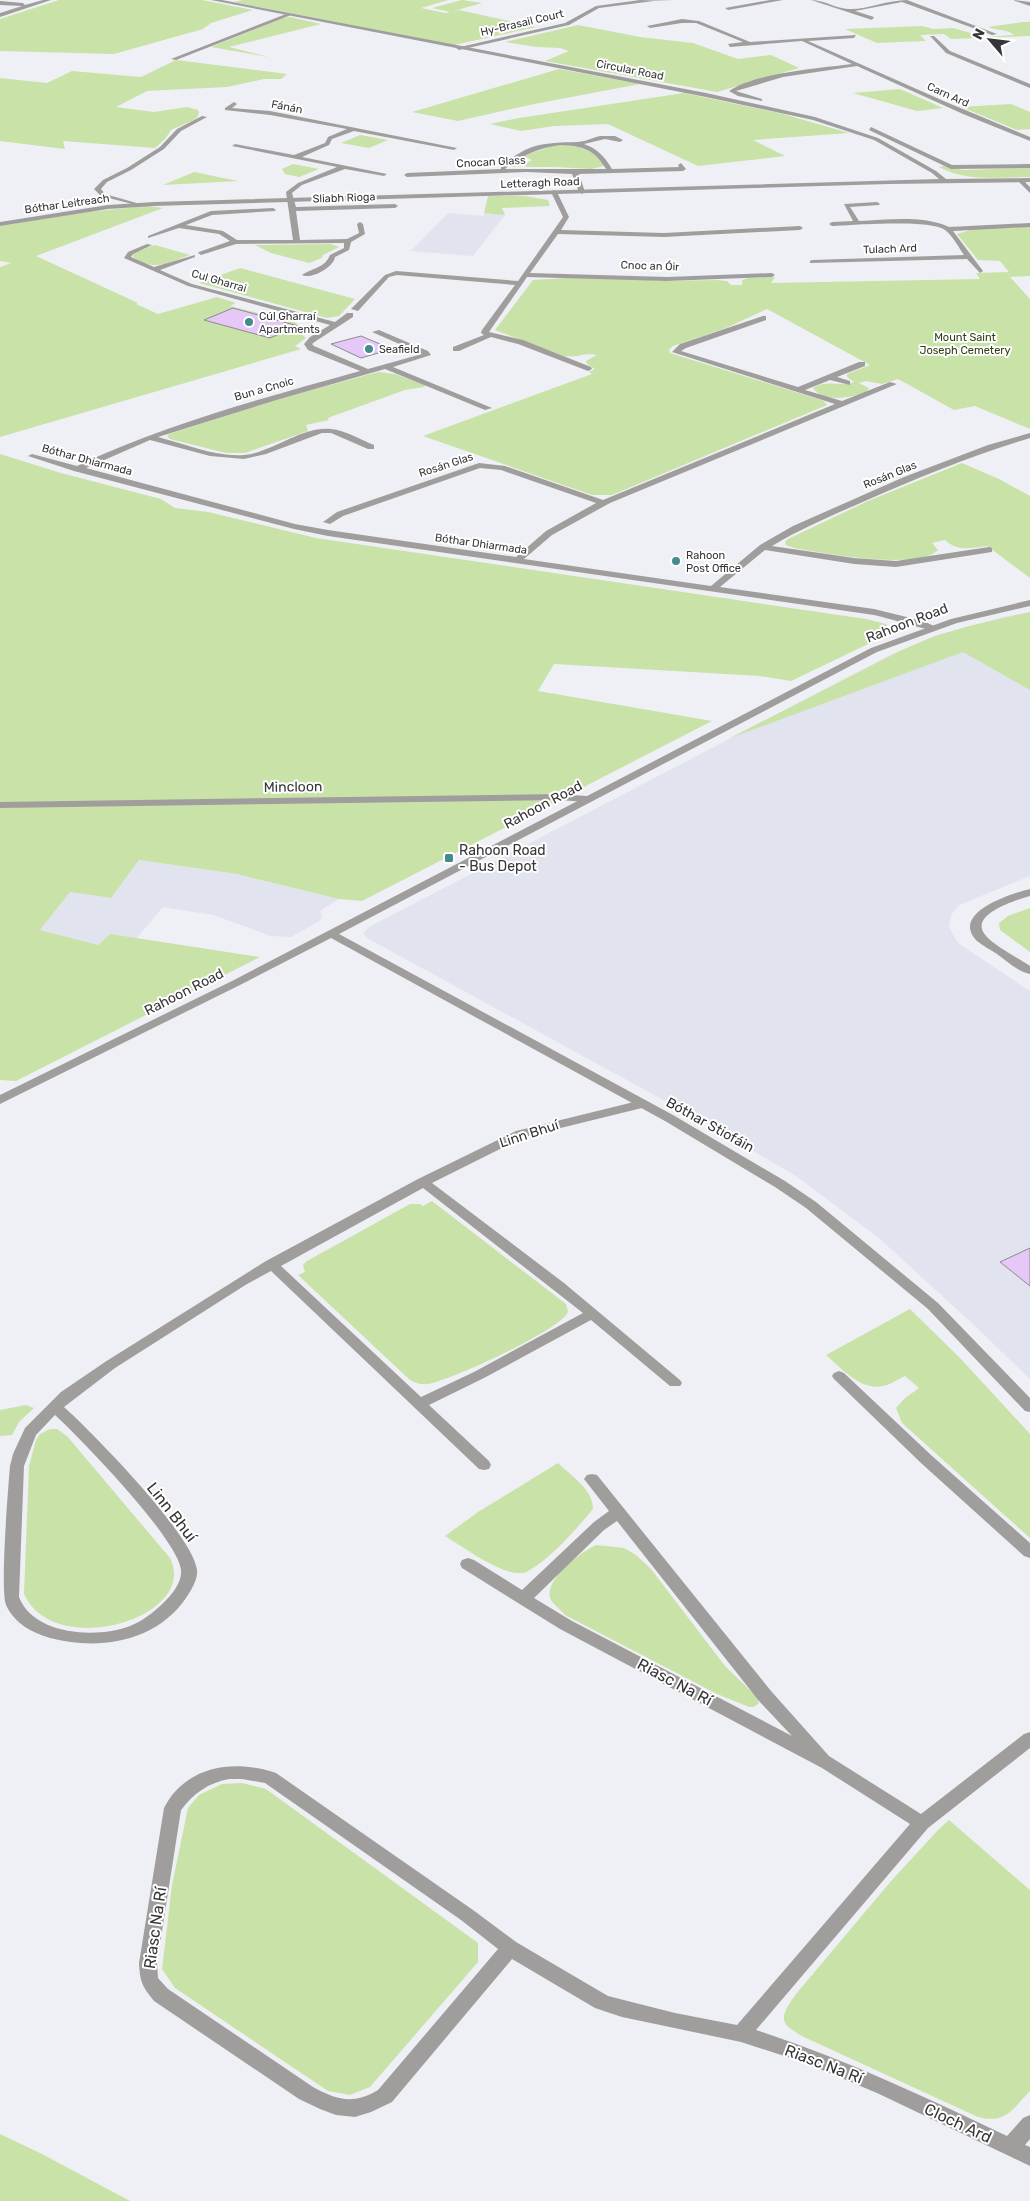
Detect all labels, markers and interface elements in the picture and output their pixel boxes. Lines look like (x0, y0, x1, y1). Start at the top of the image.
street label: Hy-Brasail Court (479, 7, 565, 39)
north arrow (965, 15, 1015, 65)
text: N (969, 26, 989, 43)
street label: Circular Road (595, 57, 665, 83)
street label: Carn Ard (925, 80, 971, 110)
street label: Fánán (270, 98, 304, 116)
street label: Cnocan Glass (456, 154, 526, 170)
street label: Letteragh Road (500, 175, 580, 191)
street label: Sliabh Rioga (312, 190, 376, 206)
street label: Bóthar Leitreach (24, 192, 110, 216)
street label: Tulach Ard (863, 242, 917, 256)
street label: Cnoc an Óir (620, 258, 680, 274)
street label: Cul Gharrai (190, 267, 248, 295)
place label: Cúl Gharraí Apartments (259, 310, 320, 336)
marker: Cúl Gharraí Apartments (243, 316, 255, 328)
park label: Mount Saint Joseph Cemetery (919, 331, 1011, 357)
marker: Seafield (363, 343, 375, 355)
place label: Seafield (379, 343, 419, 356)
street label: Bun a Cnoic (233, 374, 295, 404)
street label: Bóthar Dhiarmada (40, 442, 134, 478)
street label: Rosán Glas (417, 450, 475, 480)
street label: Rosán Glas (861, 458, 919, 492)
street label: Bóthar Dhiarmada (434, 531, 528, 557)
place label: Rahoon Post Office (686, 549, 741, 575)
marker: Rahoon Post Office (670, 555, 682, 567)
street label: Rahoon Road (864, 600, 950, 646)
street label: Rahoon Road (501, 777, 585, 833)
street label: Mincloon (264, 778, 322, 796)
place label: Rahoon Road - Bus Depot (459, 842, 546, 875)
marker: Rahoon Road - Bus Depot (443, 852, 455, 864)
street label: Rahoon Road (142, 965, 226, 1019)
street label: Bóthar Stiofáin (663, 1094, 757, 1156)
street label: Linn Bhuí (497, 1116, 561, 1152)
street label: Linn Bhuí (143, 1479, 202, 1546)
street label: Riasc Na Rí (634, 1654, 717, 1710)
street label: Riasc Na Rí (140, 1885, 170, 1970)
street label: Riasc Na Rí (782, 2040, 867, 2088)
street label: Cloch Ard (921, 2099, 995, 2147)

